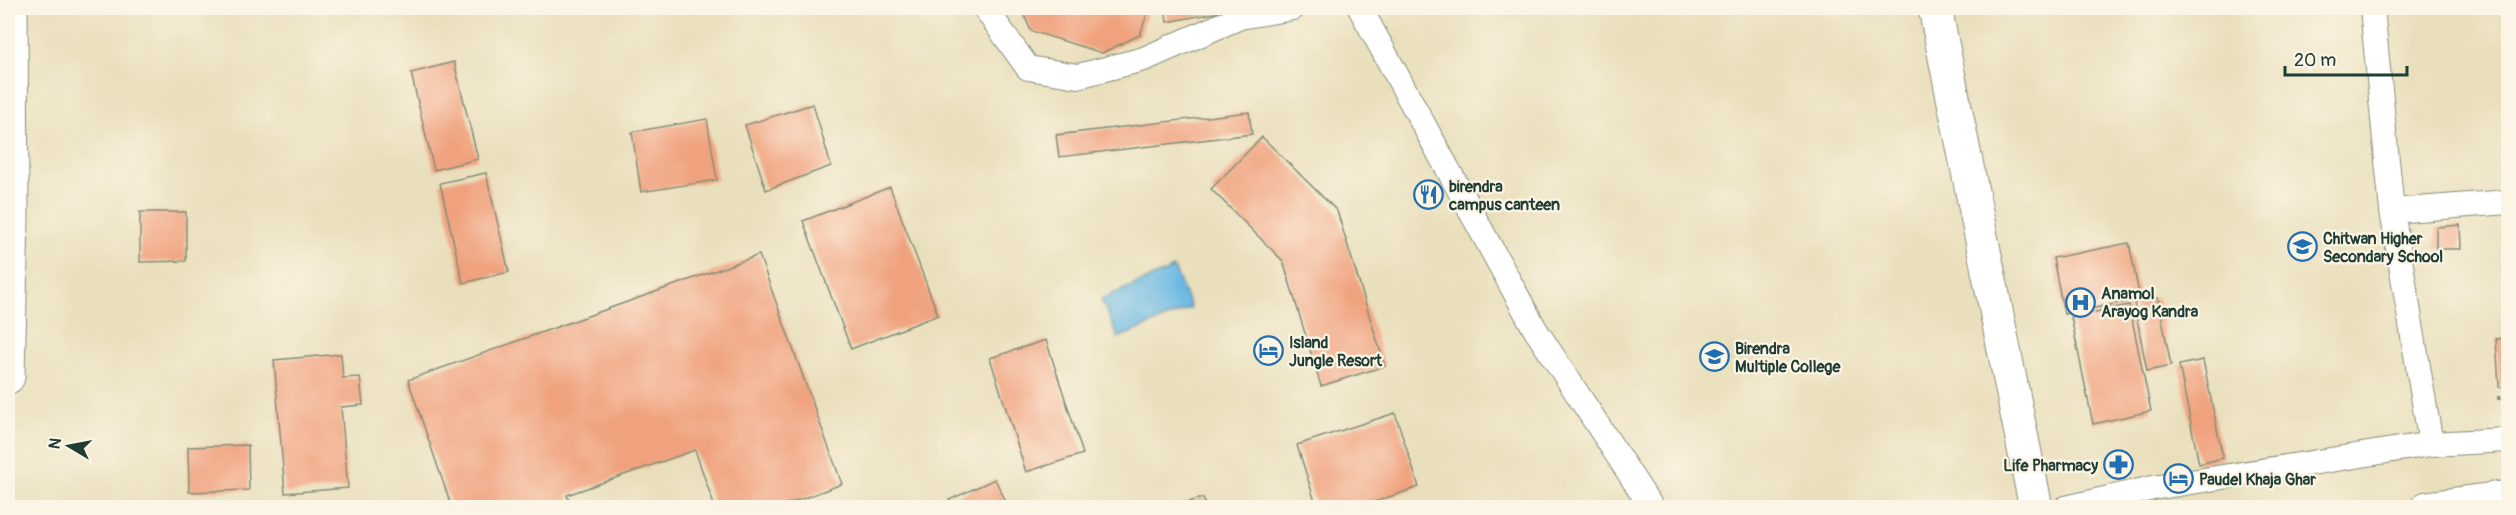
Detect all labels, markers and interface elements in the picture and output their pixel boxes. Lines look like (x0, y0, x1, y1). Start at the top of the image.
scale bar (2285, 39, 2406, 77)
text: 20 m (2294, 49, 2336, 72)
place label: birendra campus canteen (1448, 177, 1560, 215)
restaurant icon: birendra campus canteen (1412, 179, 1444, 211)
place label: Chitwan Higher Secondary School (2323, 229, 2443, 267)
school or university icon: Chitwan Higher Secondary School (2286, 231, 2318, 263)
place label: Anamol Arayog Kandra (2101, 284, 2199, 322)
hospital icon: Anamol Arayog Kandra (2064, 286, 2096, 318)
place label: Island Jungle Resort (1289, 333, 1383, 371)
hotel icon: Island Jungle Resort (1252, 335, 1284, 367)
place label: Birendra Multiple College (1735, 339, 1841, 377)
school or university icon: Birendra Multiple College (1698, 341, 1730, 373)
north arrow (39, 416, 99, 476)
text: N (44, 436, 66, 451)
pharmacy icon: Life Pharmacy (2103, 449, 2135, 481)
place label: Life Pharmacy (2003, 456, 2098, 476)
hotel icon: Paudel Khaja Ghar (2162, 463, 2194, 495)
place label: Paudel Khaja Ghar (2199, 470, 2316, 490)

